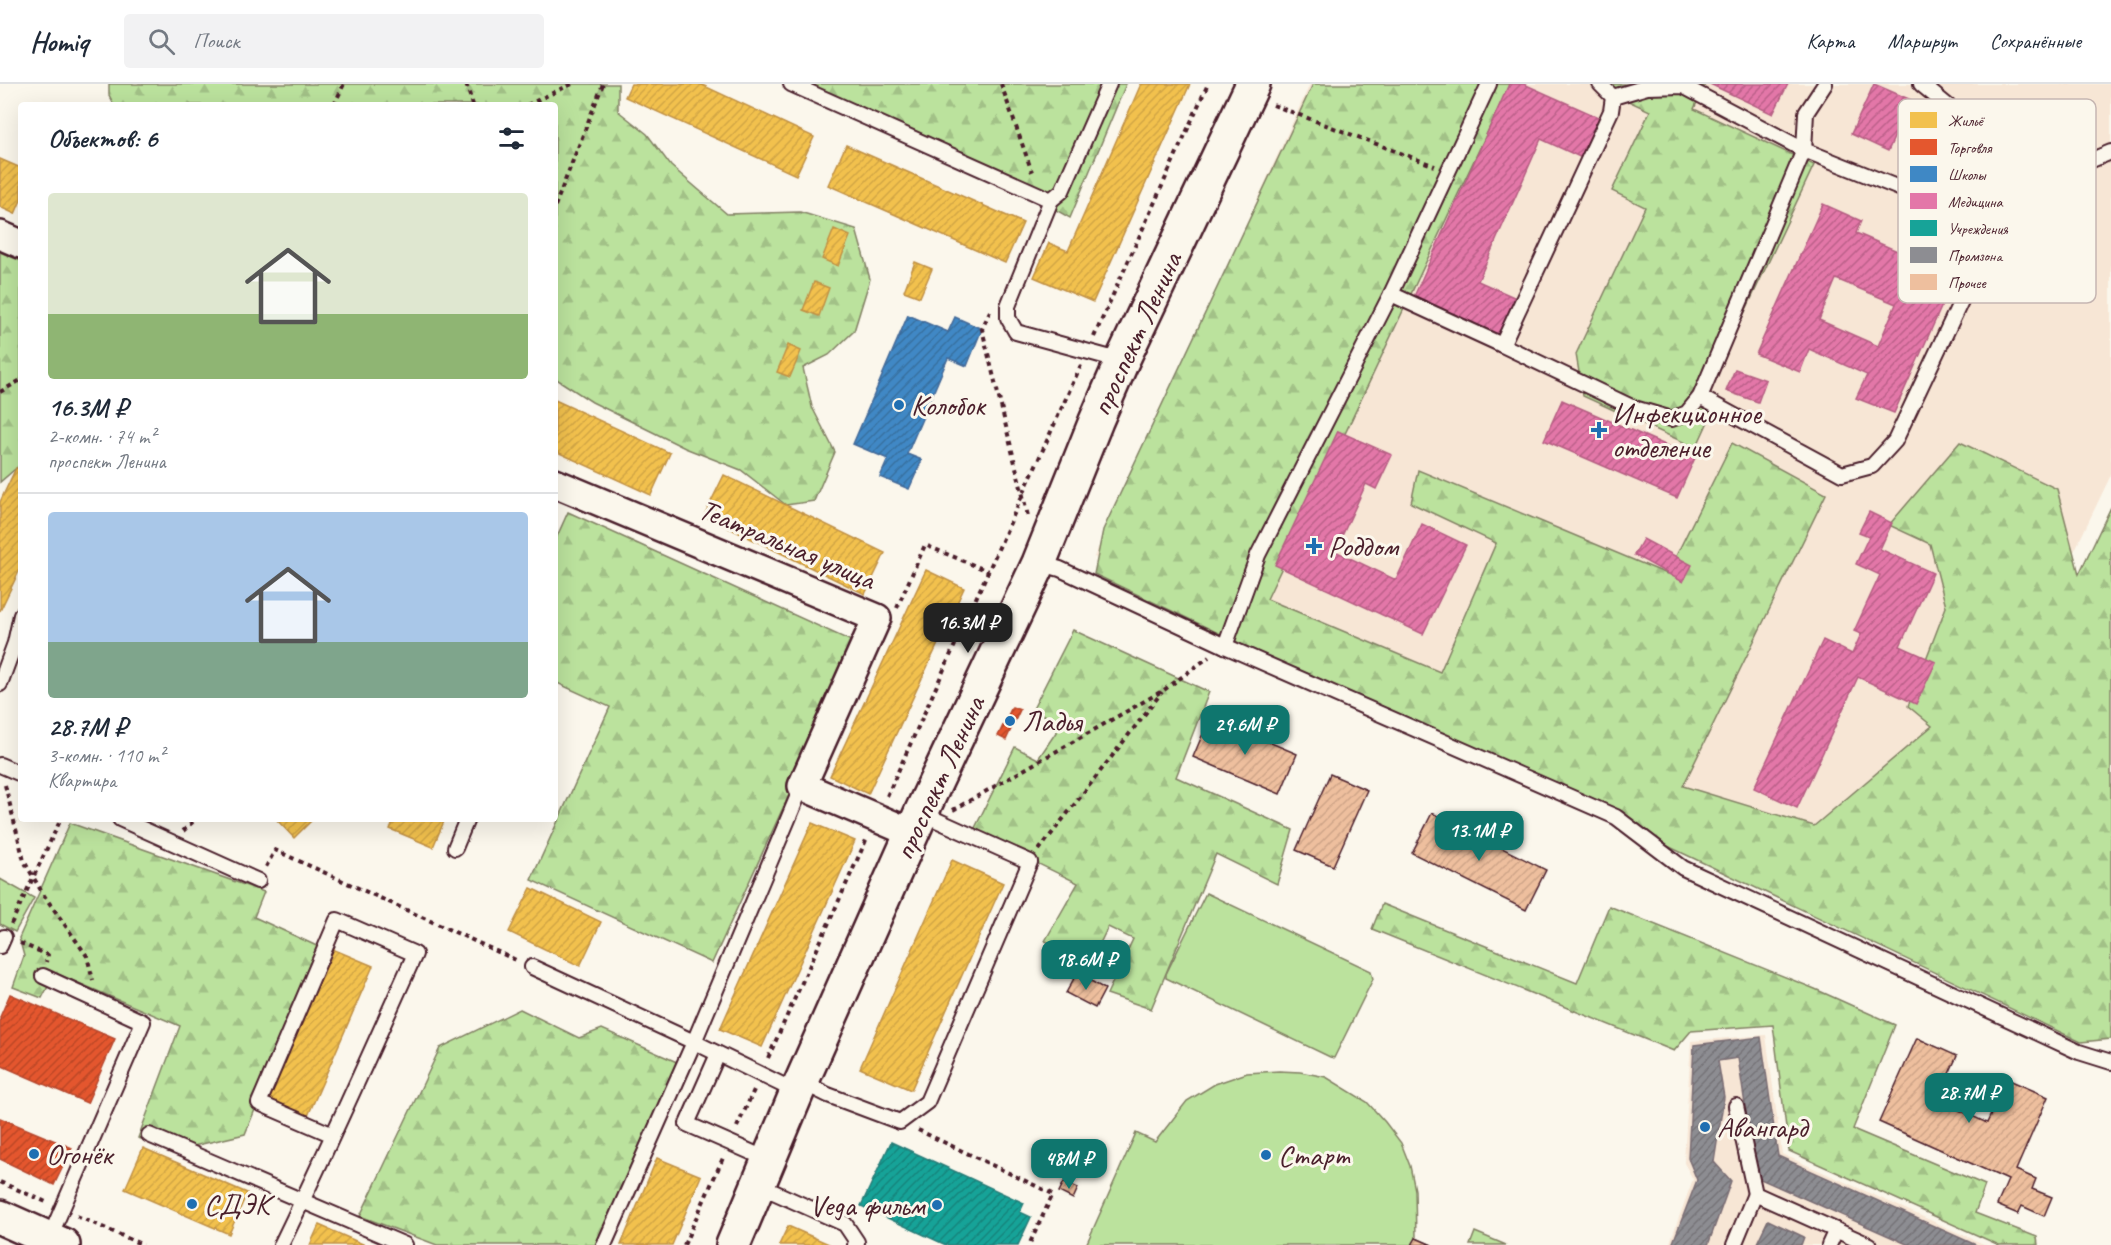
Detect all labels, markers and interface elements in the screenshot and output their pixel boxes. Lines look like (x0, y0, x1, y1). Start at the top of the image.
search box (124, 14, 544, 68)
text: Homiq (30, 24, 88, 59)
icon: search (145, 25, 178, 58)
text: Поиск (193, 27, 240, 55)
text: Карта (1806, 28, 1855, 54)
text: Маршрут (1888, 28, 1957, 54)
text: Сохранённые (1990, 28, 2081, 54)
legend (1898, 99, 2096, 303)
text: Жильё (1948, 111, 1986, 131)
text: Объектов: 6 (48, 122, 157, 155)
icon: filters (495, 122, 528, 155)
text: Торговля (1948, 138, 1993, 158)
text: Школы (1948, 165, 1987, 185)
text: Медицина (1948, 192, 2004, 212)
text: Учреждения (1948, 219, 2009, 239)
icon: home (234, 232, 342, 340)
street label: проспект Ленина (1082, 244, 1191, 422)
text: Промзона (1948, 246, 2003, 266)
text: Прочее (1948, 273, 1987, 293)
place label: Колобок (911, 386, 987, 424)
text: 16.3M ₽ (48, 391, 127, 424)
place label: Инфекционное отделение (1612, 394, 1763, 466)
marker: Колобок (892, 398, 906, 412)
marker: Инфекционное отделение (1590, 421, 1608, 439)
text: 2-комн. · 74 m² (48, 424, 156, 449)
text: проспект Ленина (48, 449, 165, 474)
street label: Театральная улица (693, 490, 883, 599)
place label: Роддом (1328, 527, 1400, 565)
marker: Роддом (1305, 537, 1323, 555)
icon: home (234, 551, 342, 659)
pin: 16.3M ₽ (913, 603, 1023, 654)
text: 16.3M ₽ (937, 610, 999, 635)
street label: проспект Ленина (885, 688, 994, 866)
place label: Ладья (1022, 702, 1084, 740)
pin: 29.6M ₽ (1190, 705, 1300, 756)
text: 28.7M ₽ (48, 710, 127, 743)
text: 29.6M ₽ (1215, 712, 1275, 737)
marker: Ладья (1003, 714, 1017, 728)
text: 3-комн. · 110 m² (48, 743, 165, 768)
text: Квартира (48, 768, 116, 793)
pin: 13.1M ₽ (1424, 811, 1534, 862)
text: 13.1M ₽ (1449, 818, 1509, 843)
pin: 18.6M ₽ (1031, 940, 1141, 991)
text: 18.6M ₽ (1055, 947, 1117, 972)
pin: 28.7M ₽ (1914, 1073, 2024, 1124)
text: 28.7M ₽ (1939, 1080, 1999, 1105)
place label: Авангард (1717, 1108, 1809, 1146)
marker: Авангард (1698, 1120, 1712, 1134)
place label: Огонёк (46, 1135, 115, 1173)
place label: Старт (1278, 1136, 1351, 1174)
pin: 48M ₽ (1027, 1139, 1111, 1190)
text: 48M ₽ (1045, 1146, 1093, 1171)
marker: Огонёк (27, 1147, 41, 1161)
marker: Старт (1259, 1148, 1273, 1162)
place label: СДЭК (204, 1185, 276, 1223)
place label: Vega фильм (809, 1186, 926, 1224)
marker: СДЭК (185, 1197, 199, 1211)
marker: Vega фильм (930, 1198, 944, 1212)

